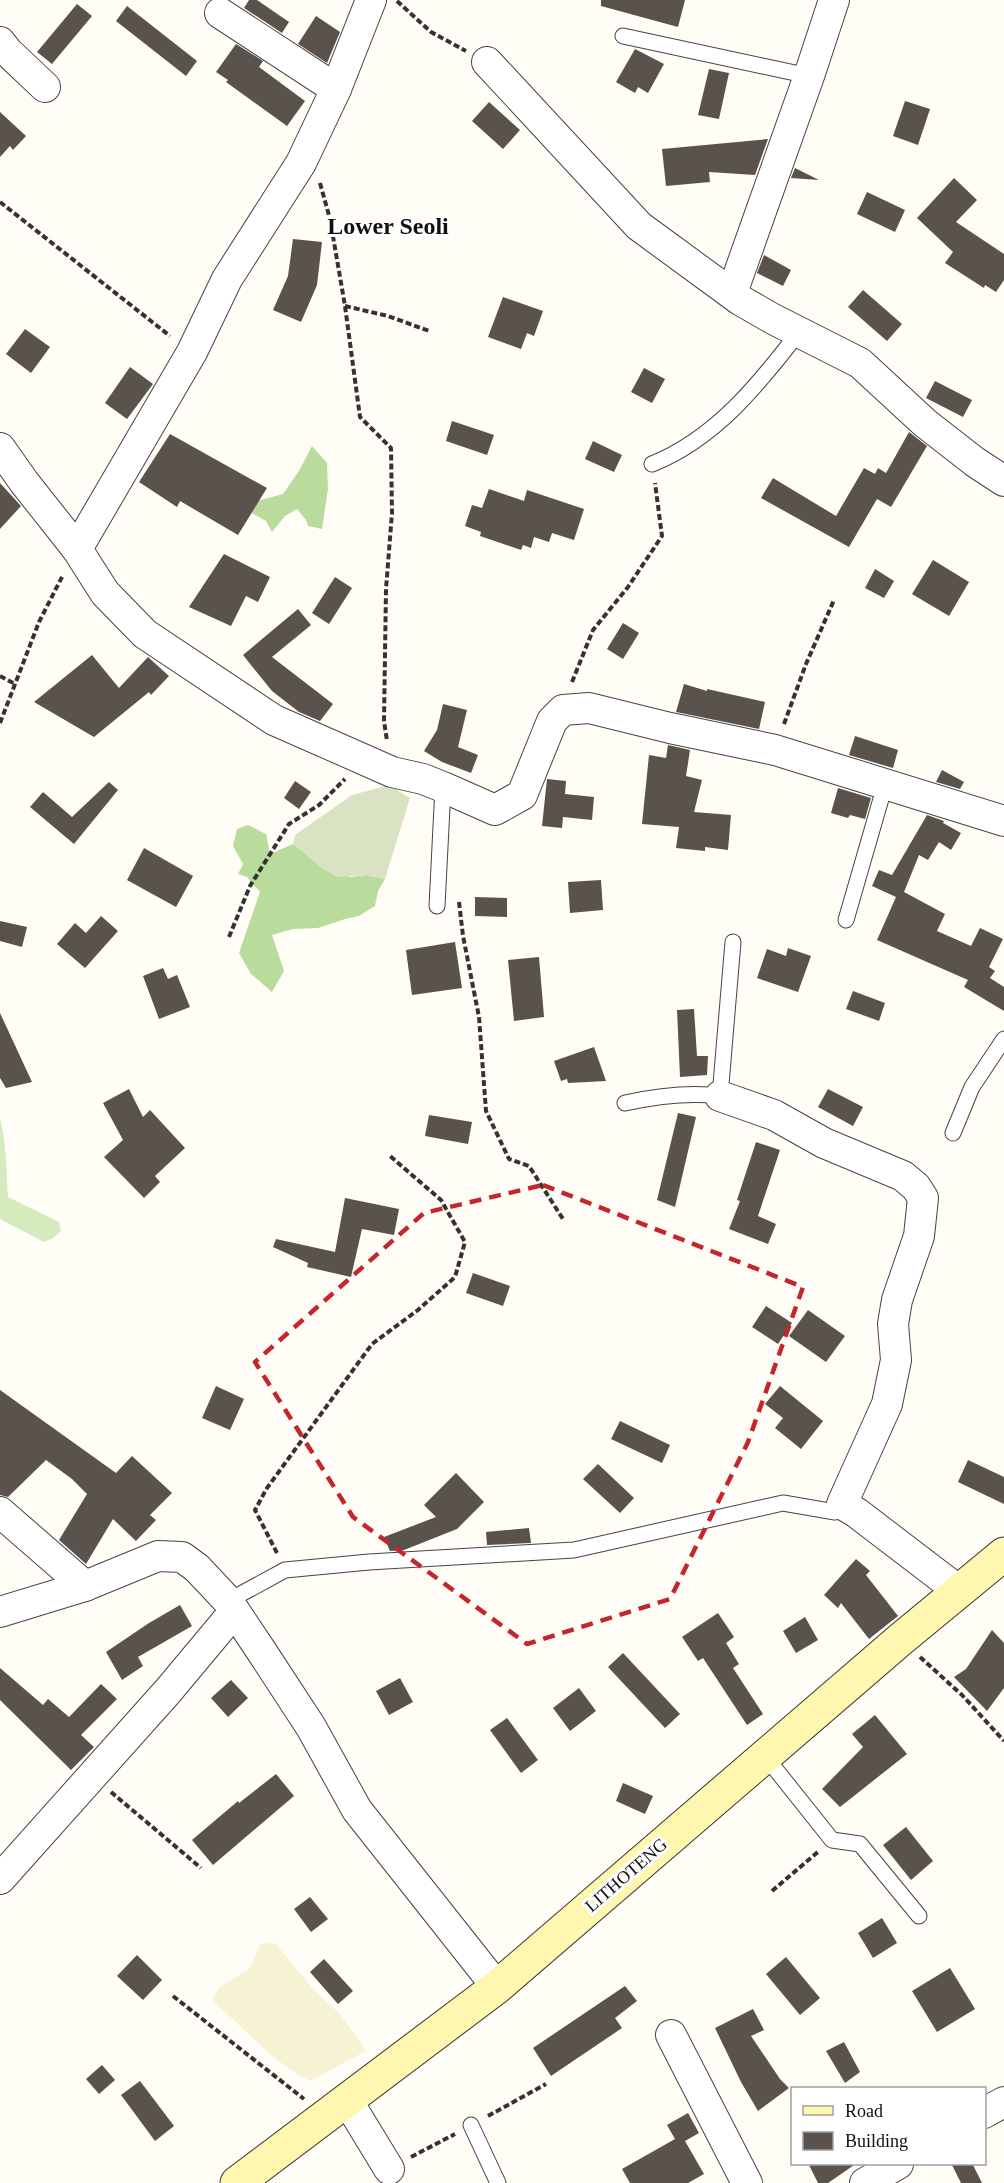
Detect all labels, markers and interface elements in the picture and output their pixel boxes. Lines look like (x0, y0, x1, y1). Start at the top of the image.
district label: Lower Seoli (327, 213, 449, 239)
street label: LITHOTENG (581, 1834, 671, 1916)
legend (791, 2087, 986, 2165)
text: Road (845, 2101, 883, 2121)
text: Building (845, 2131, 908, 2151)

